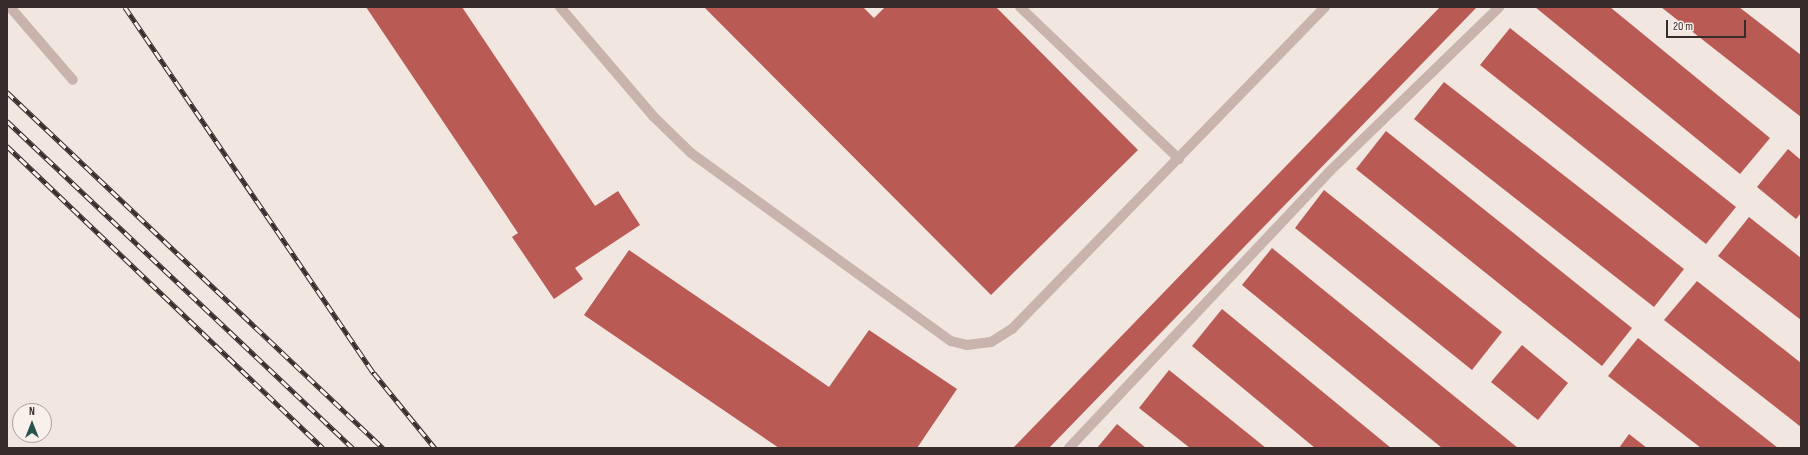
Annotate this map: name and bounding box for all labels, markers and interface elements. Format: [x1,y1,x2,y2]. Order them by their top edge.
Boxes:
scale bar [1668,12,1748,38]
text: 20 m [1673,19,1693,34]
north arrow [12,403,52,443]
text: N [29,405,35,418]

